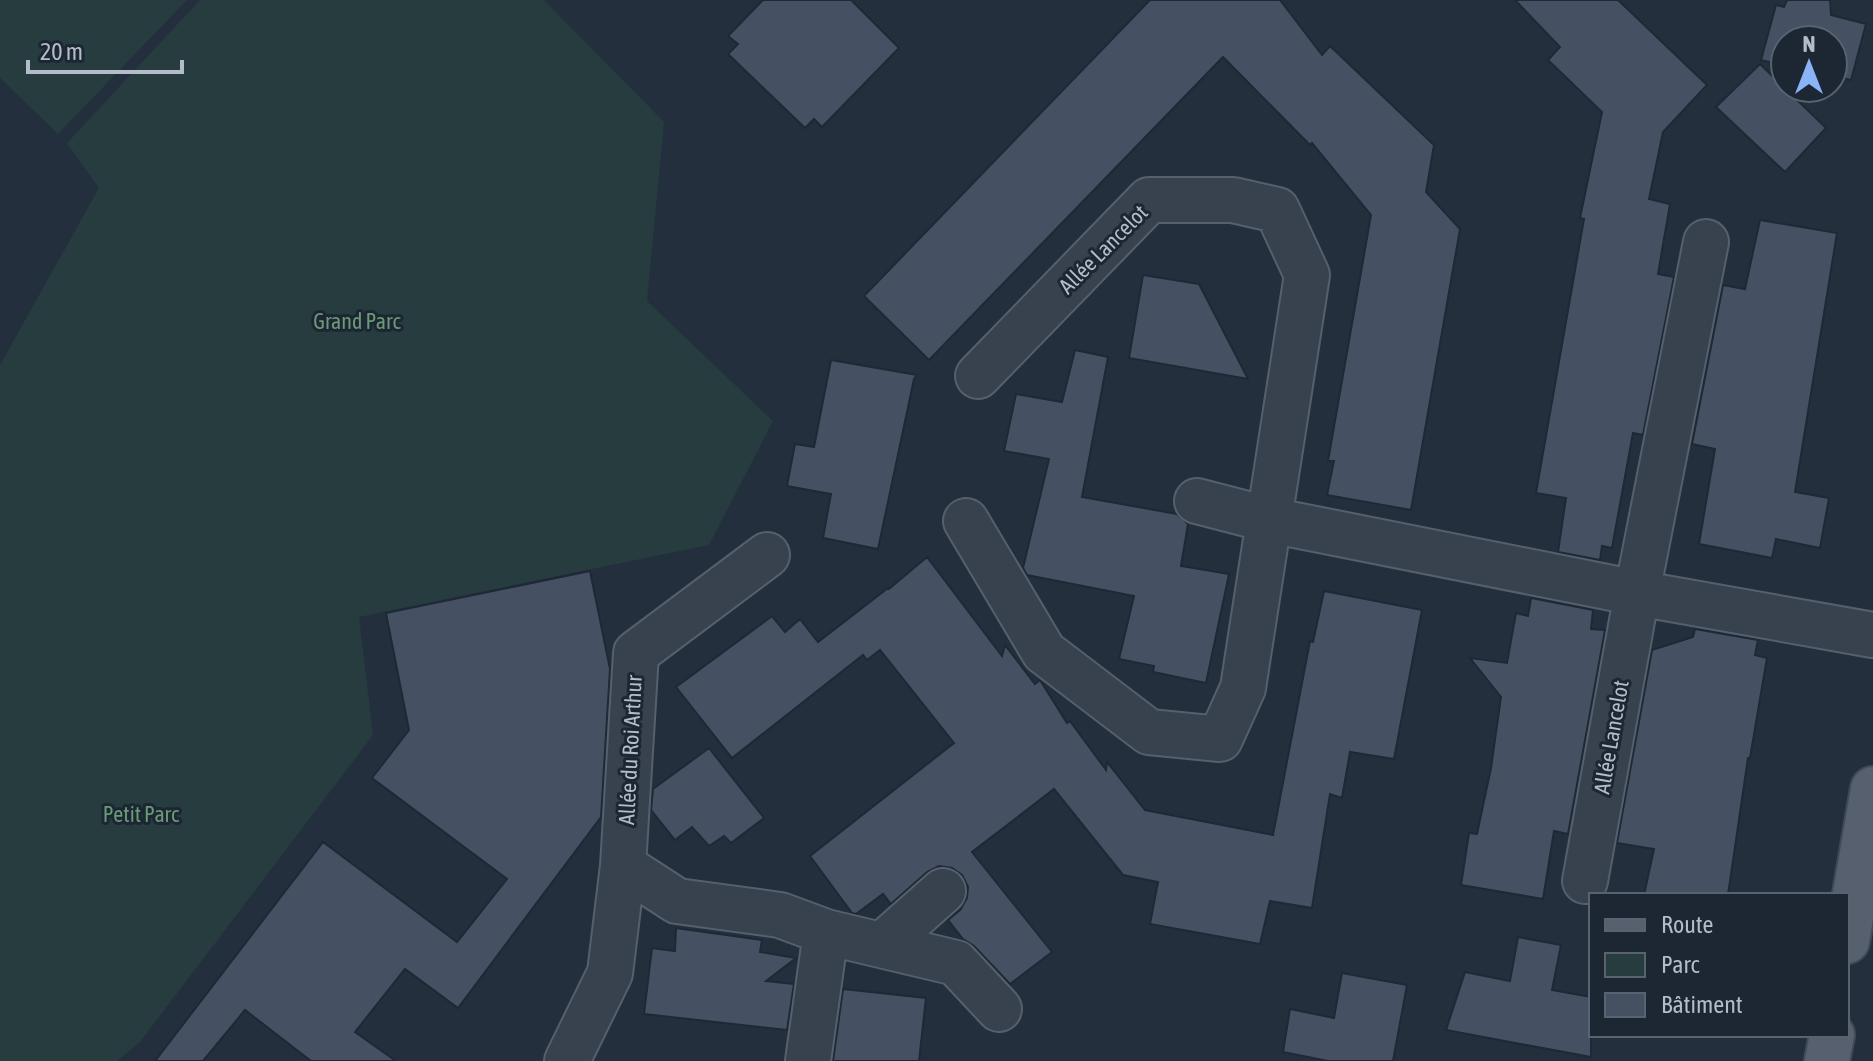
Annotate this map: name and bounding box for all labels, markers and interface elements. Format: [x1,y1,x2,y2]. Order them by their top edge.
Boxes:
scale bar [28,24,182,74]
north arrow [1769,24,1849,104]
text: N [1803,31,1815,57]
text: 20 m [40,38,83,65]
street label: Allée Lancelot [1053,199,1153,299]
park label: Grand Parc [313,308,401,334]
street label: Allée du Roi Arthur [613,674,647,825]
street label: Allée Lancelot [1588,678,1634,796]
park label: Petit Parc [103,801,180,827]
legend [1589,893,1849,1037]
text: Route [1661,911,1713,938]
text: Parc [1661,951,1700,978]
text: Bâtiment [1661,991,1743,1018]

